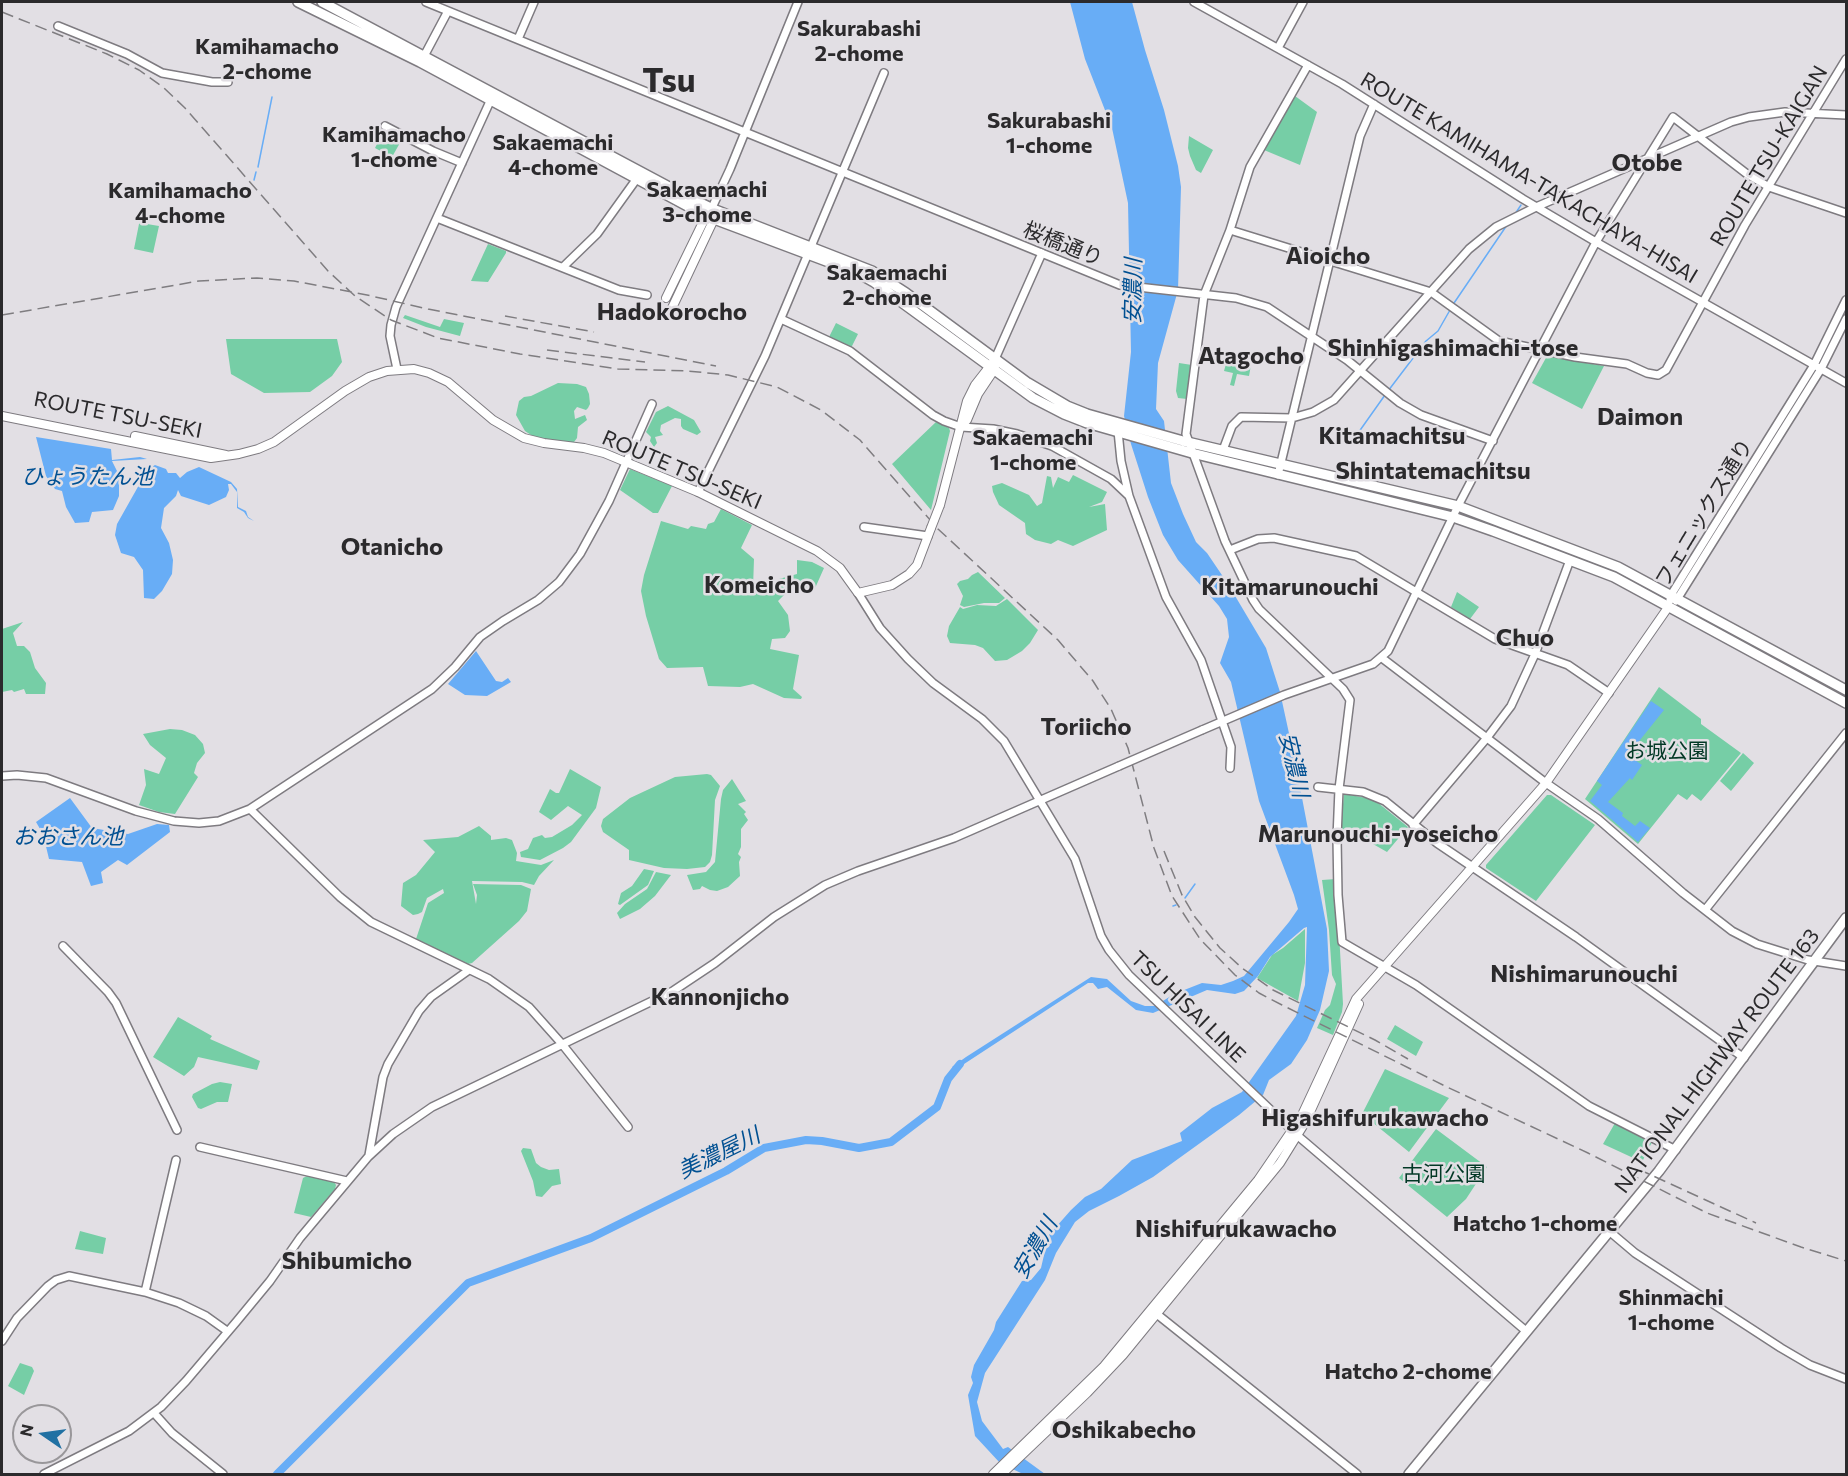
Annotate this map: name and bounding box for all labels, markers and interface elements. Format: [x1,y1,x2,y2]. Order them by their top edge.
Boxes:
district label: Sakurabashi 2-chome [797,16,921,68]
district label: Kamihamacho 2-chome [195,34,339,86]
district label: Tsu [642,61,696,101]
street label: ROUTE TSU-KAIGAN [1705,61,1833,251]
street label: ROUTE KAMIHAMA-TAKACHAYA-HISAI [1356,67,1702,289]
district label: Sakurabashi 1-chome [987,108,1111,160]
district label: Kamihamacho 1-chome [322,122,466,174]
district label: Sakaemachi 4-chome [493,130,613,182]
district label: Otobe [1612,149,1682,177]
district label: Sakaemachi 3-chome [647,177,767,228]
district label: Kamihamacho 4-chome [108,178,252,230]
street label: 桜橋通り [1019,217,1107,271]
district label: Aioicho [1286,242,1370,270]
water label: 安濃川 [1119,258,1147,324]
district label: Sakaemachi 2-chome [827,260,947,312]
district label: Hadokorocho [597,298,747,326]
district label: Shinhigashimachi-tose [1328,334,1578,362]
district label: Atagocho [1198,342,1304,370]
street label: ROUTE TSU-SEKI [32,386,204,444]
district label: Daimon [1597,403,1683,431]
district label: Kitamachitsu [1318,422,1466,450]
street label: ROUTE TSU-SEKI [598,425,766,515]
district label: Sakaemachi 1-chome [973,425,1093,476]
street label: フェニックス通り [1650,435,1758,591]
district label: Shintatemachitsu [1335,457,1531,485]
water label: ひょうたん池 [21,464,153,490]
district label: Otanicho [341,533,443,561]
district label: Komeicho [704,571,814,599]
district label: Kitamarunouchi [1201,573,1379,601]
district label: Chuo [1496,624,1554,652]
district label: Toriicho [1040,713,1132,741]
water label: 安濃川 [1274,730,1314,800]
park label: お城公園 [1625,738,1709,764]
district label: Marunouchi-yoseicho [1258,820,1498,848]
water label: おおさん池 [13,824,123,850]
street label: NATIONAL HIGHWAY ROUTE 163 [1609,924,1825,1198]
street label: TSU HISAI LINE [1125,946,1251,1068]
district label: Nishimarunouchi [1490,960,1678,988]
district label: Kannonjicho [651,983,789,1011]
district label: Higashifurukawacho [1261,1104,1489,1132]
water label: 美濃屋川 [674,1122,764,1184]
park label: 古河公園 [1402,1161,1486,1187]
district label: Hatcho 1-chome [1453,1211,1617,1237]
water label: 安濃川 [1007,1213,1063,1283]
district label: Nishifurukawacho [1135,1215,1337,1243]
district label: Shibumicho [282,1247,412,1275]
district label: Shinmachi 1-chome [1618,1285,1724,1336]
district label: Hatcho 2-chome [1324,1359,1492,1385]
north arrow [12,1404,72,1464]
district label: Oshikabecho [1052,1416,1196,1444]
text: N [15,1422,37,1438]

